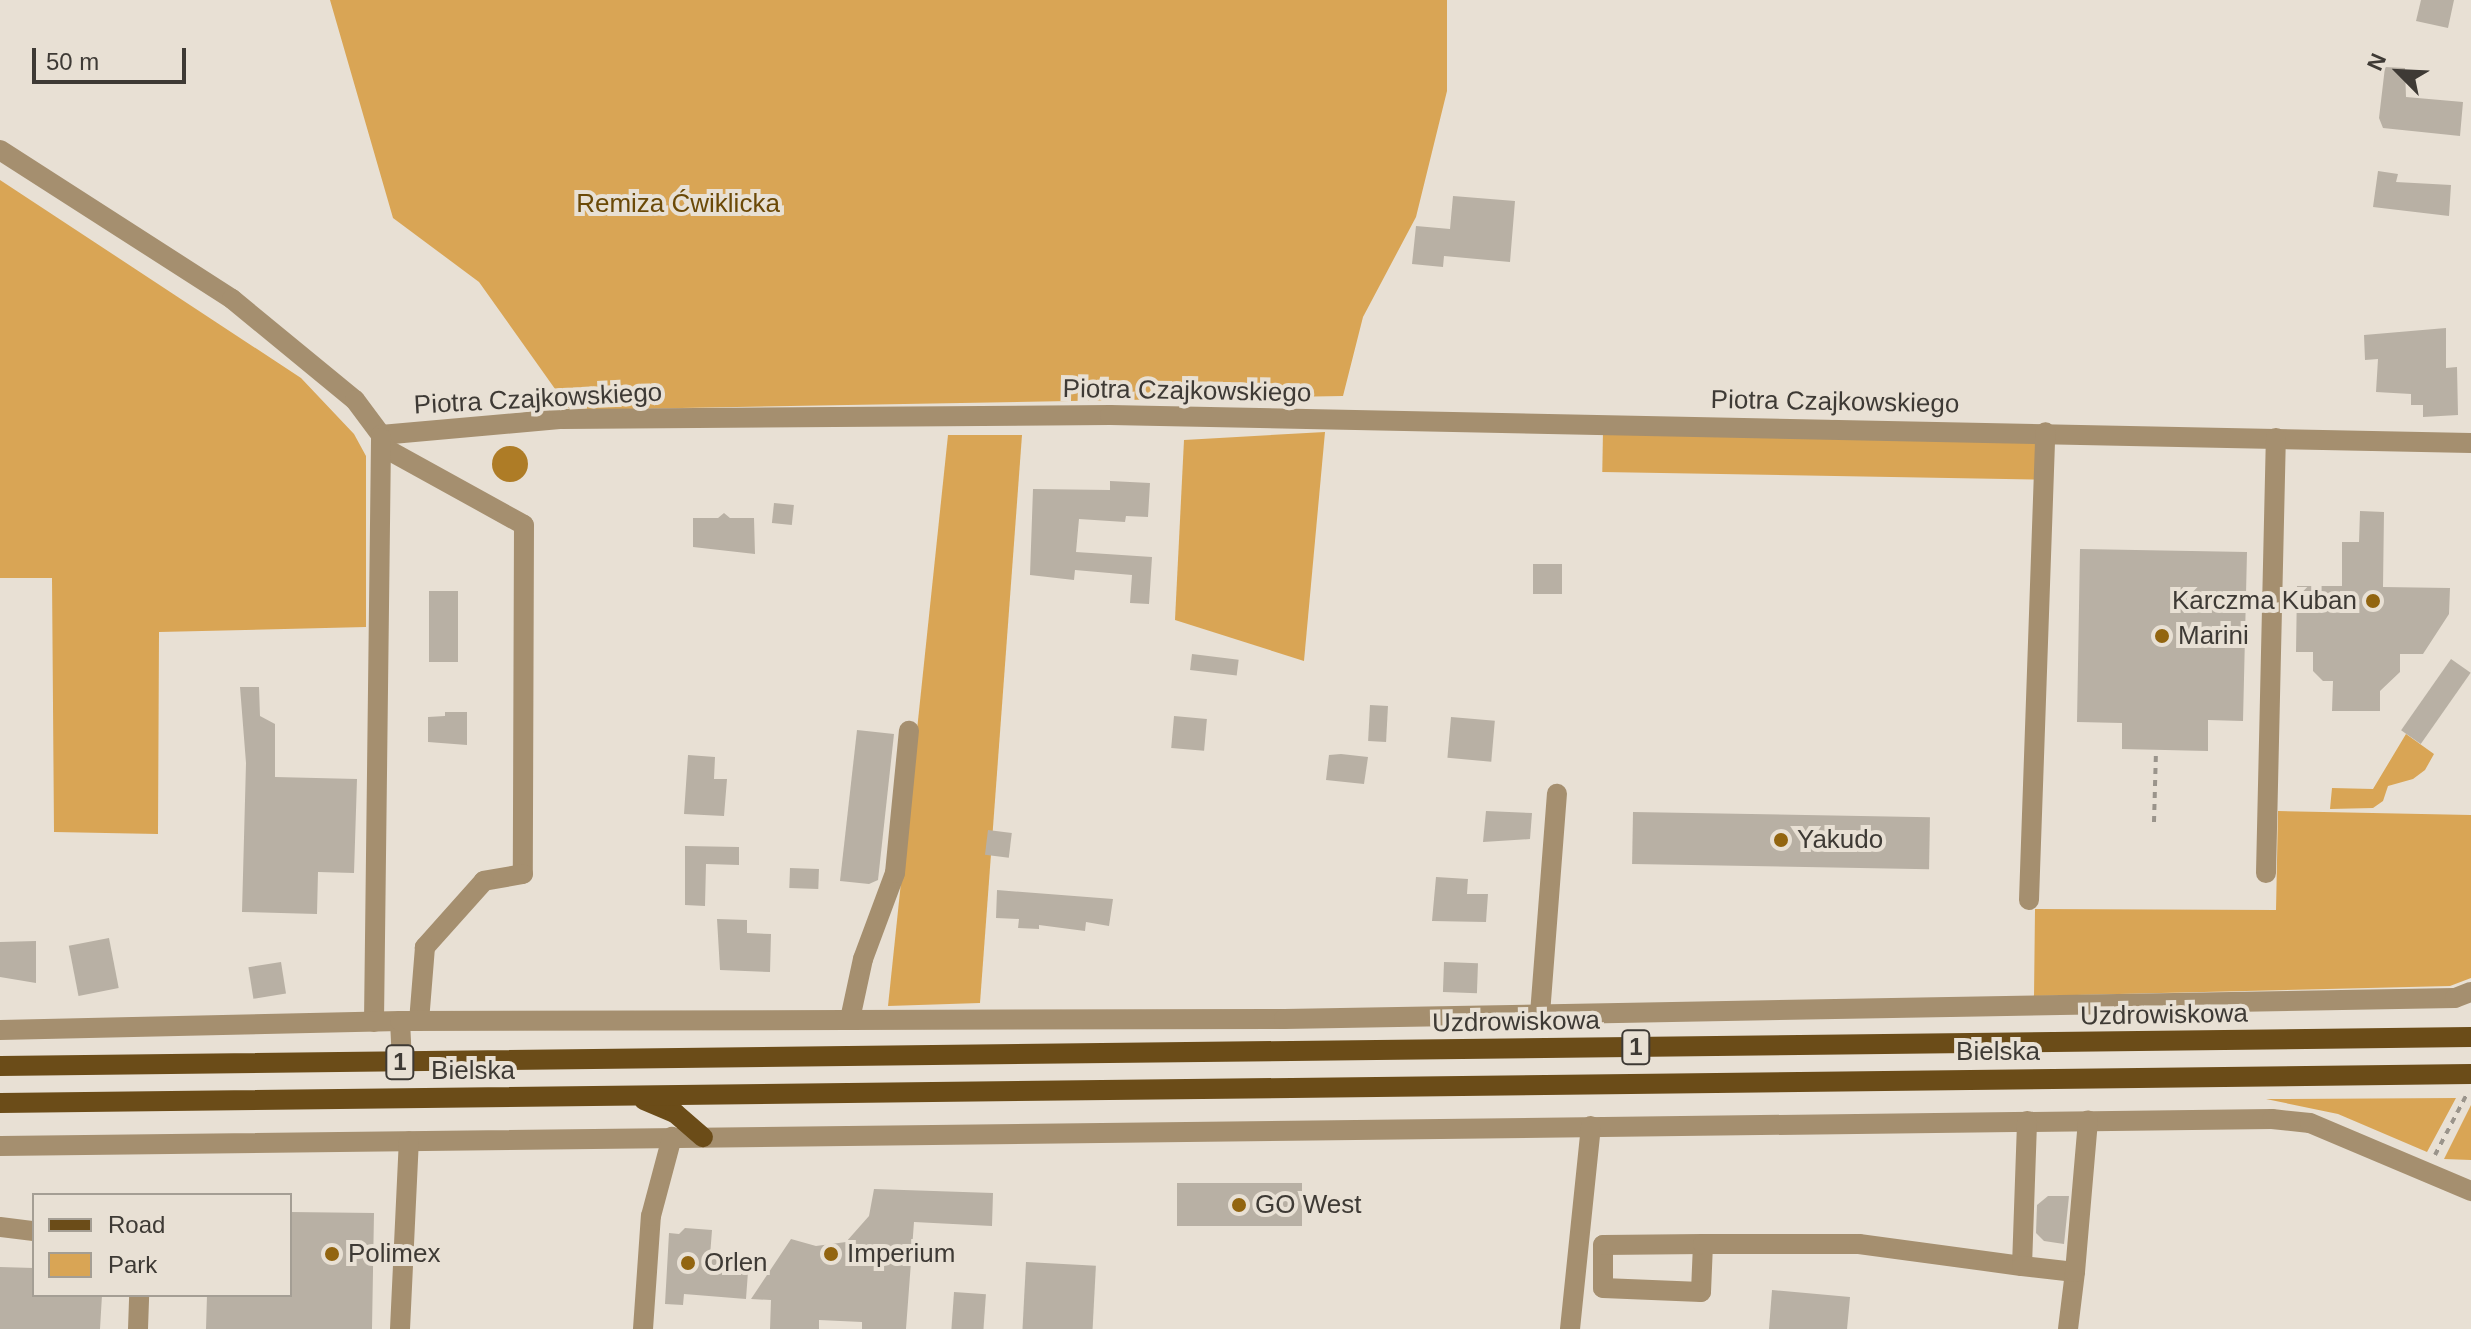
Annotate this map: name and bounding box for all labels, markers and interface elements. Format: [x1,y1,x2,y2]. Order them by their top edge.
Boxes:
scale bar [36,32,190,82]
north arrow [2359,32,2439,112]
text: 50 m [46,48,99,75]
text: N [2362,50,2391,74]
park label: Remiza Ćwiklicka [576,188,780,220]
street label: Piotra Czajkowskiego [1062,373,1312,409]
street label: Piotra Czajkowskiego [413,377,663,421]
street label: Piotra Czajkowskiego [1710,384,1960,420]
place label: Karczma Kuban [2172,585,2357,617]
marker: Karczma Kuban [2364,592,2382,610]
place label: Marini [2178,620,2249,652]
marker: Marini [2153,627,2171,645]
place label: Yakudo [1797,824,1883,856]
marker: Yakudo [1772,831,1790,849]
street label: Uzdrowiskowa [2080,998,2248,1032]
street label: Uzdrowiskowa [1432,1005,1600,1039]
road number: 1 [1620,1027,1652,1067]
street label: Bielska [1956,1036,2040,1068]
road number: 1 [384,1042,416,1082]
street label: Bielska [431,1055,515,1087]
place label: GO West [1255,1189,1361,1221]
legend [32,1193,292,1297]
marker: GO West [1230,1196,1248,1214]
text: Road [108,1211,165,1238]
place label: Polimex [348,1238,440,1270]
place label: Imperium [847,1238,955,1270]
marker: Polimex [323,1245,341,1263]
marker: Imperium [822,1245,840,1263]
place label: Orlen [704,1247,768,1279]
text: Park [108,1251,157,1278]
marker: Orlen [679,1254,697,1272]

